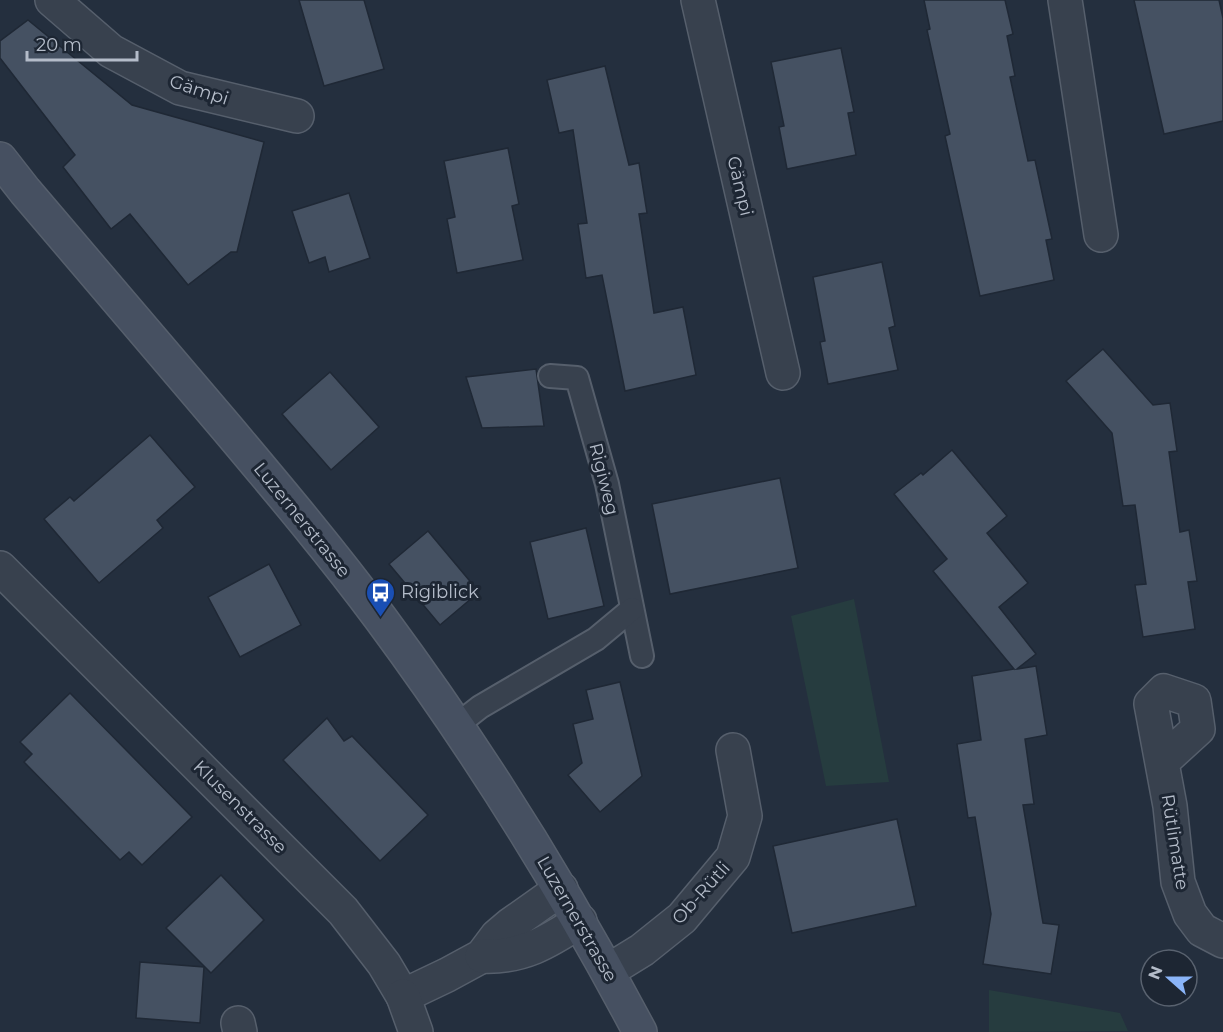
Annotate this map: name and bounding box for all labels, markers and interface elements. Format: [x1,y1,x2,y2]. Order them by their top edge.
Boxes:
scale bar [27,24,136,62]
text: 20 m [36,34,82,56]
street label: Gämpi [167,70,231,110]
street label: Gämpi [722,154,758,218]
street label: Rigiweg [584,441,624,517]
street label: Luzernerstrasse [249,458,355,582]
bus stop icon: Rigiblick [364,576,396,618]
place label: Rigiblick [401,581,479,603]
street label: Klusenstrasse [189,756,291,858]
street label: Rütlimatte [1157,793,1193,892]
street label: Luzernerstrasse [532,852,622,986]
street label: Ob-Rütli [667,857,735,929]
north arrow [1139,948,1199,1008]
text: N [1144,963,1167,982]

